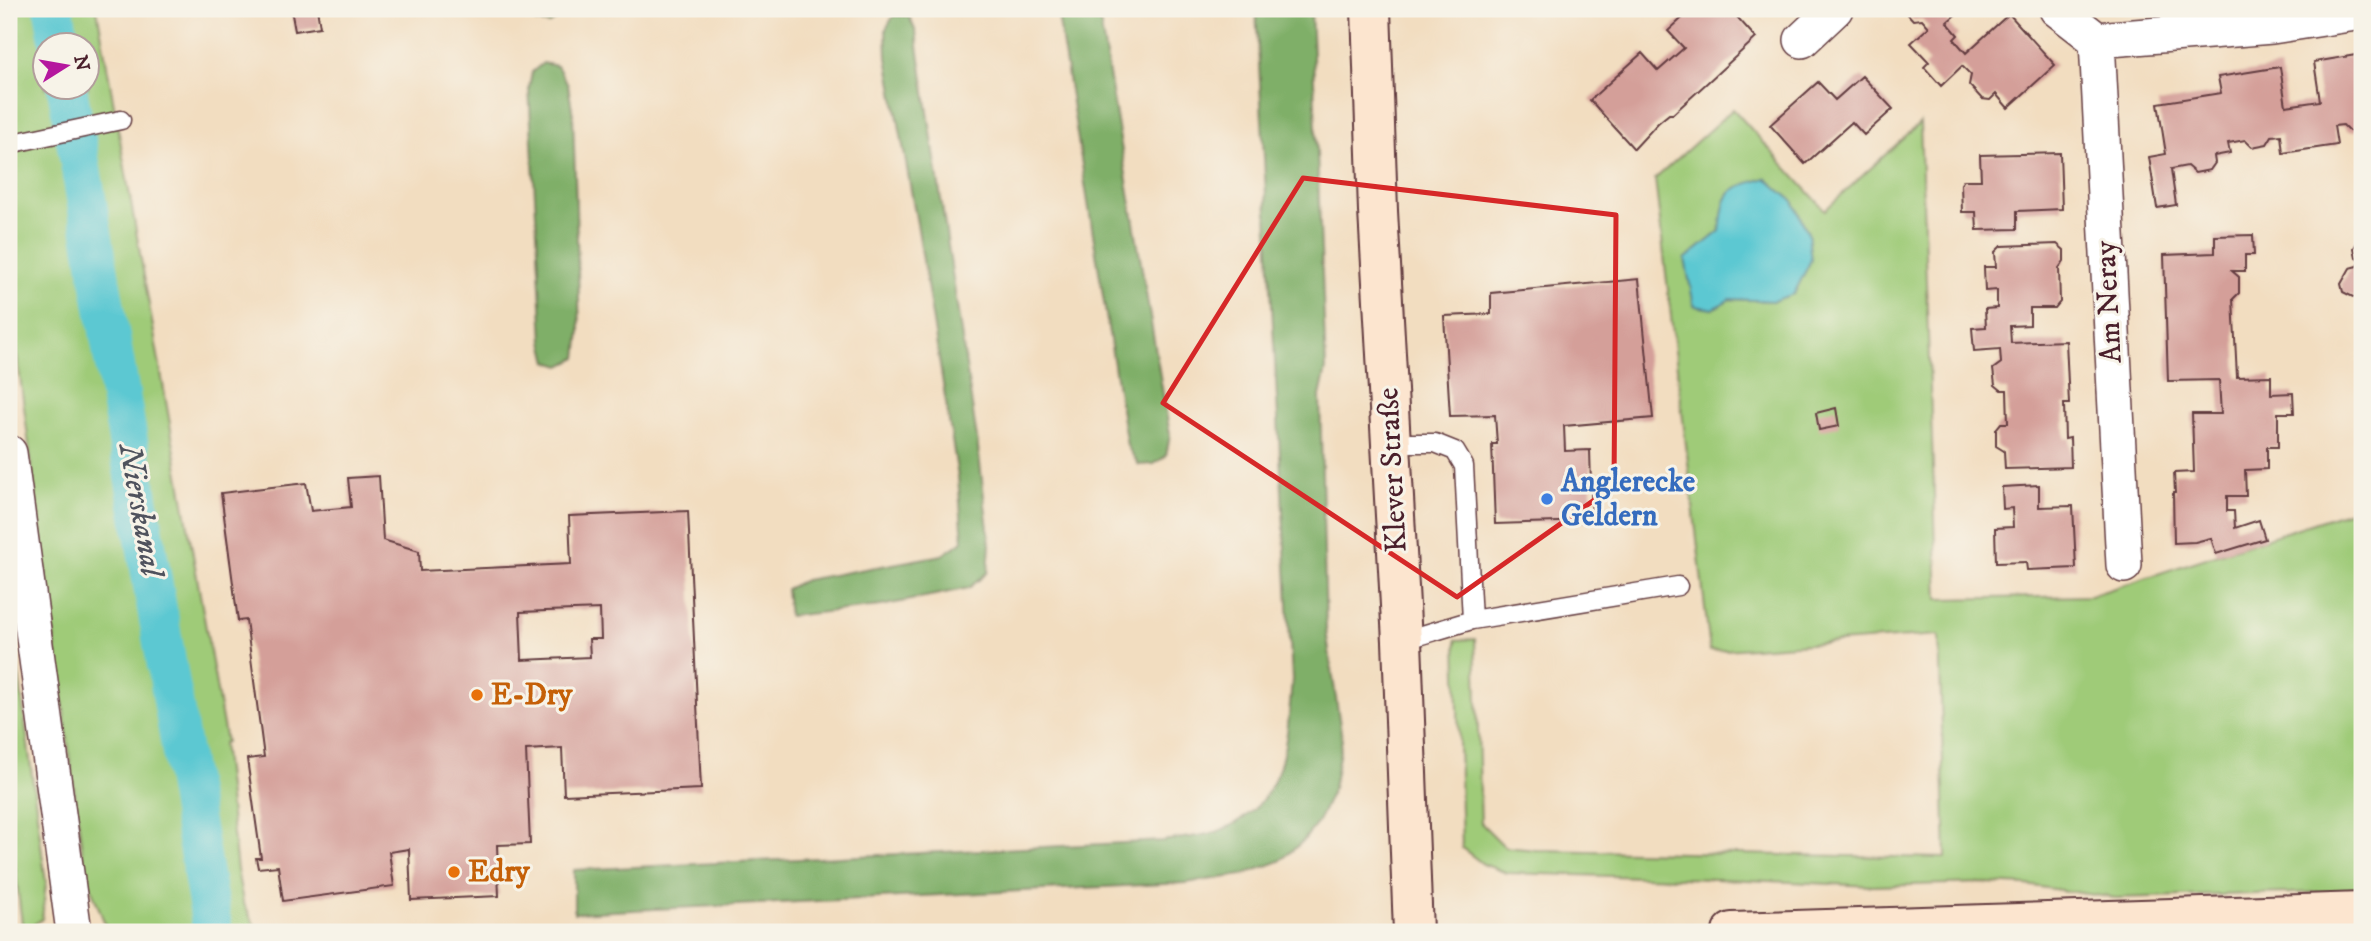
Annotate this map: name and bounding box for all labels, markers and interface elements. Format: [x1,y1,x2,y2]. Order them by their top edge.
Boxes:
north arrow [32,32,102,102]
text: N [68,53,94,73]
street label: Am Neray [2087,239,2131,364]
street label: Klever Straße [1370,386,1416,554]
water label: Nierskanal [108,439,172,583]
place label: Anglerecke Geldern [1560,464,1696,535]
marker: Anglerecke Geldern [1539,491,1555,507]
place label: E-Dry [491,677,573,714]
marker: E-Dry [469,687,485,703]
place label: Edry [468,854,530,891]
marker: Edry [446,864,462,880]

